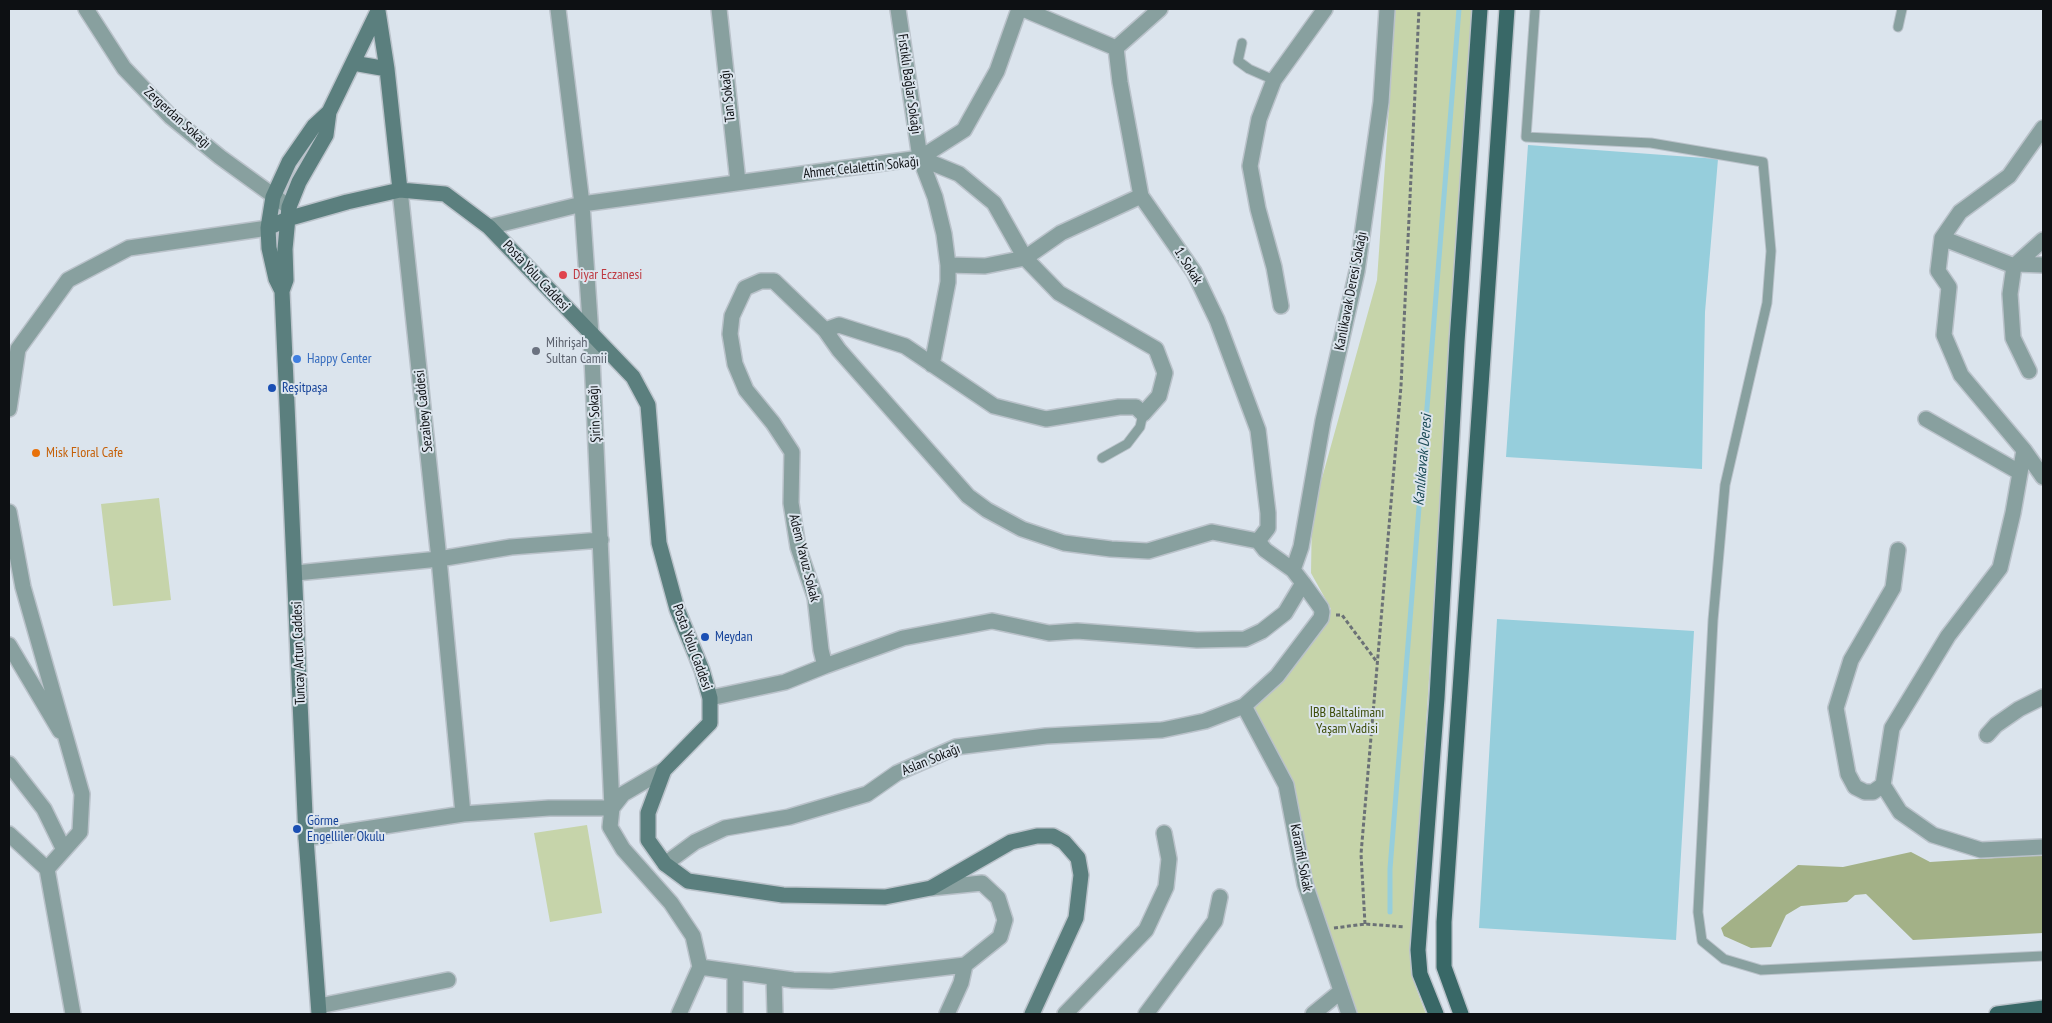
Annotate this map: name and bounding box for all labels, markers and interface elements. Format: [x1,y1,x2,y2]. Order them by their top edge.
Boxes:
street label: Fıstıklı Bağlar Sokağı [894,33,924,135]
street label: Tan Sokağı [717,69,739,123]
street label: Zergerdan Sokağı [140,84,214,152]
street label: Ahmet Celalettin Sokağı [802,154,920,182]
street label: Kanlikavak Deresi Sokağı [1331,230,1371,352]
street label: Posta Yolu Caddesi [499,237,573,315]
street label: 1. Sokak [1170,244,1206,288]
place label: Diyar Eczanesi [573,267,642,283]
marker: Diyar Eczanesi [557,269,569,281]
place label: Mihrişah Sultan Camii [546,335,607,368]
marker: Mihrişah Sultan Camii [530,345,542,357]
place label: Happy Center [307,351,372,367]
marker: Happy Center [291,353,303,365]
street label: Sezaibey Caddesi [411,369,437,453]
place label: Reşitpaşa [282,380,328,396]
marker: Reşitpaşa [266,382,278,394]
street label: Şirin Sokağı [585,385,605,443]
water label: Kanlıkavak Deresi [1410,414,1436,506]
place label: Misk Floral Cafe [46,445,123,461]
marker: Misk Floral Cafe [30,447,42,459]
street label: Adem Yavuz Sokak [785,512,823,604]
street label: Tuncay Artun Caddesi [289,601,309,705]
street label: Posta Yolu Caddesi [669,602,715,692]
place label: Meydan [715,629,753,645]
marker: Meydan [699,631,711,643]
park label: İBB Baltalimanı Yaşam Vadisi [1310,705,1384,738]
street label: Aslan Sokağı [899,741,963,779]
place label: Görme Engelliler Okulu [307,813,385,846]
marker: Görme Engelliler Okulu [291,823,303,835]
street label: Karanfil Sokak [1286,823,1316,893]

